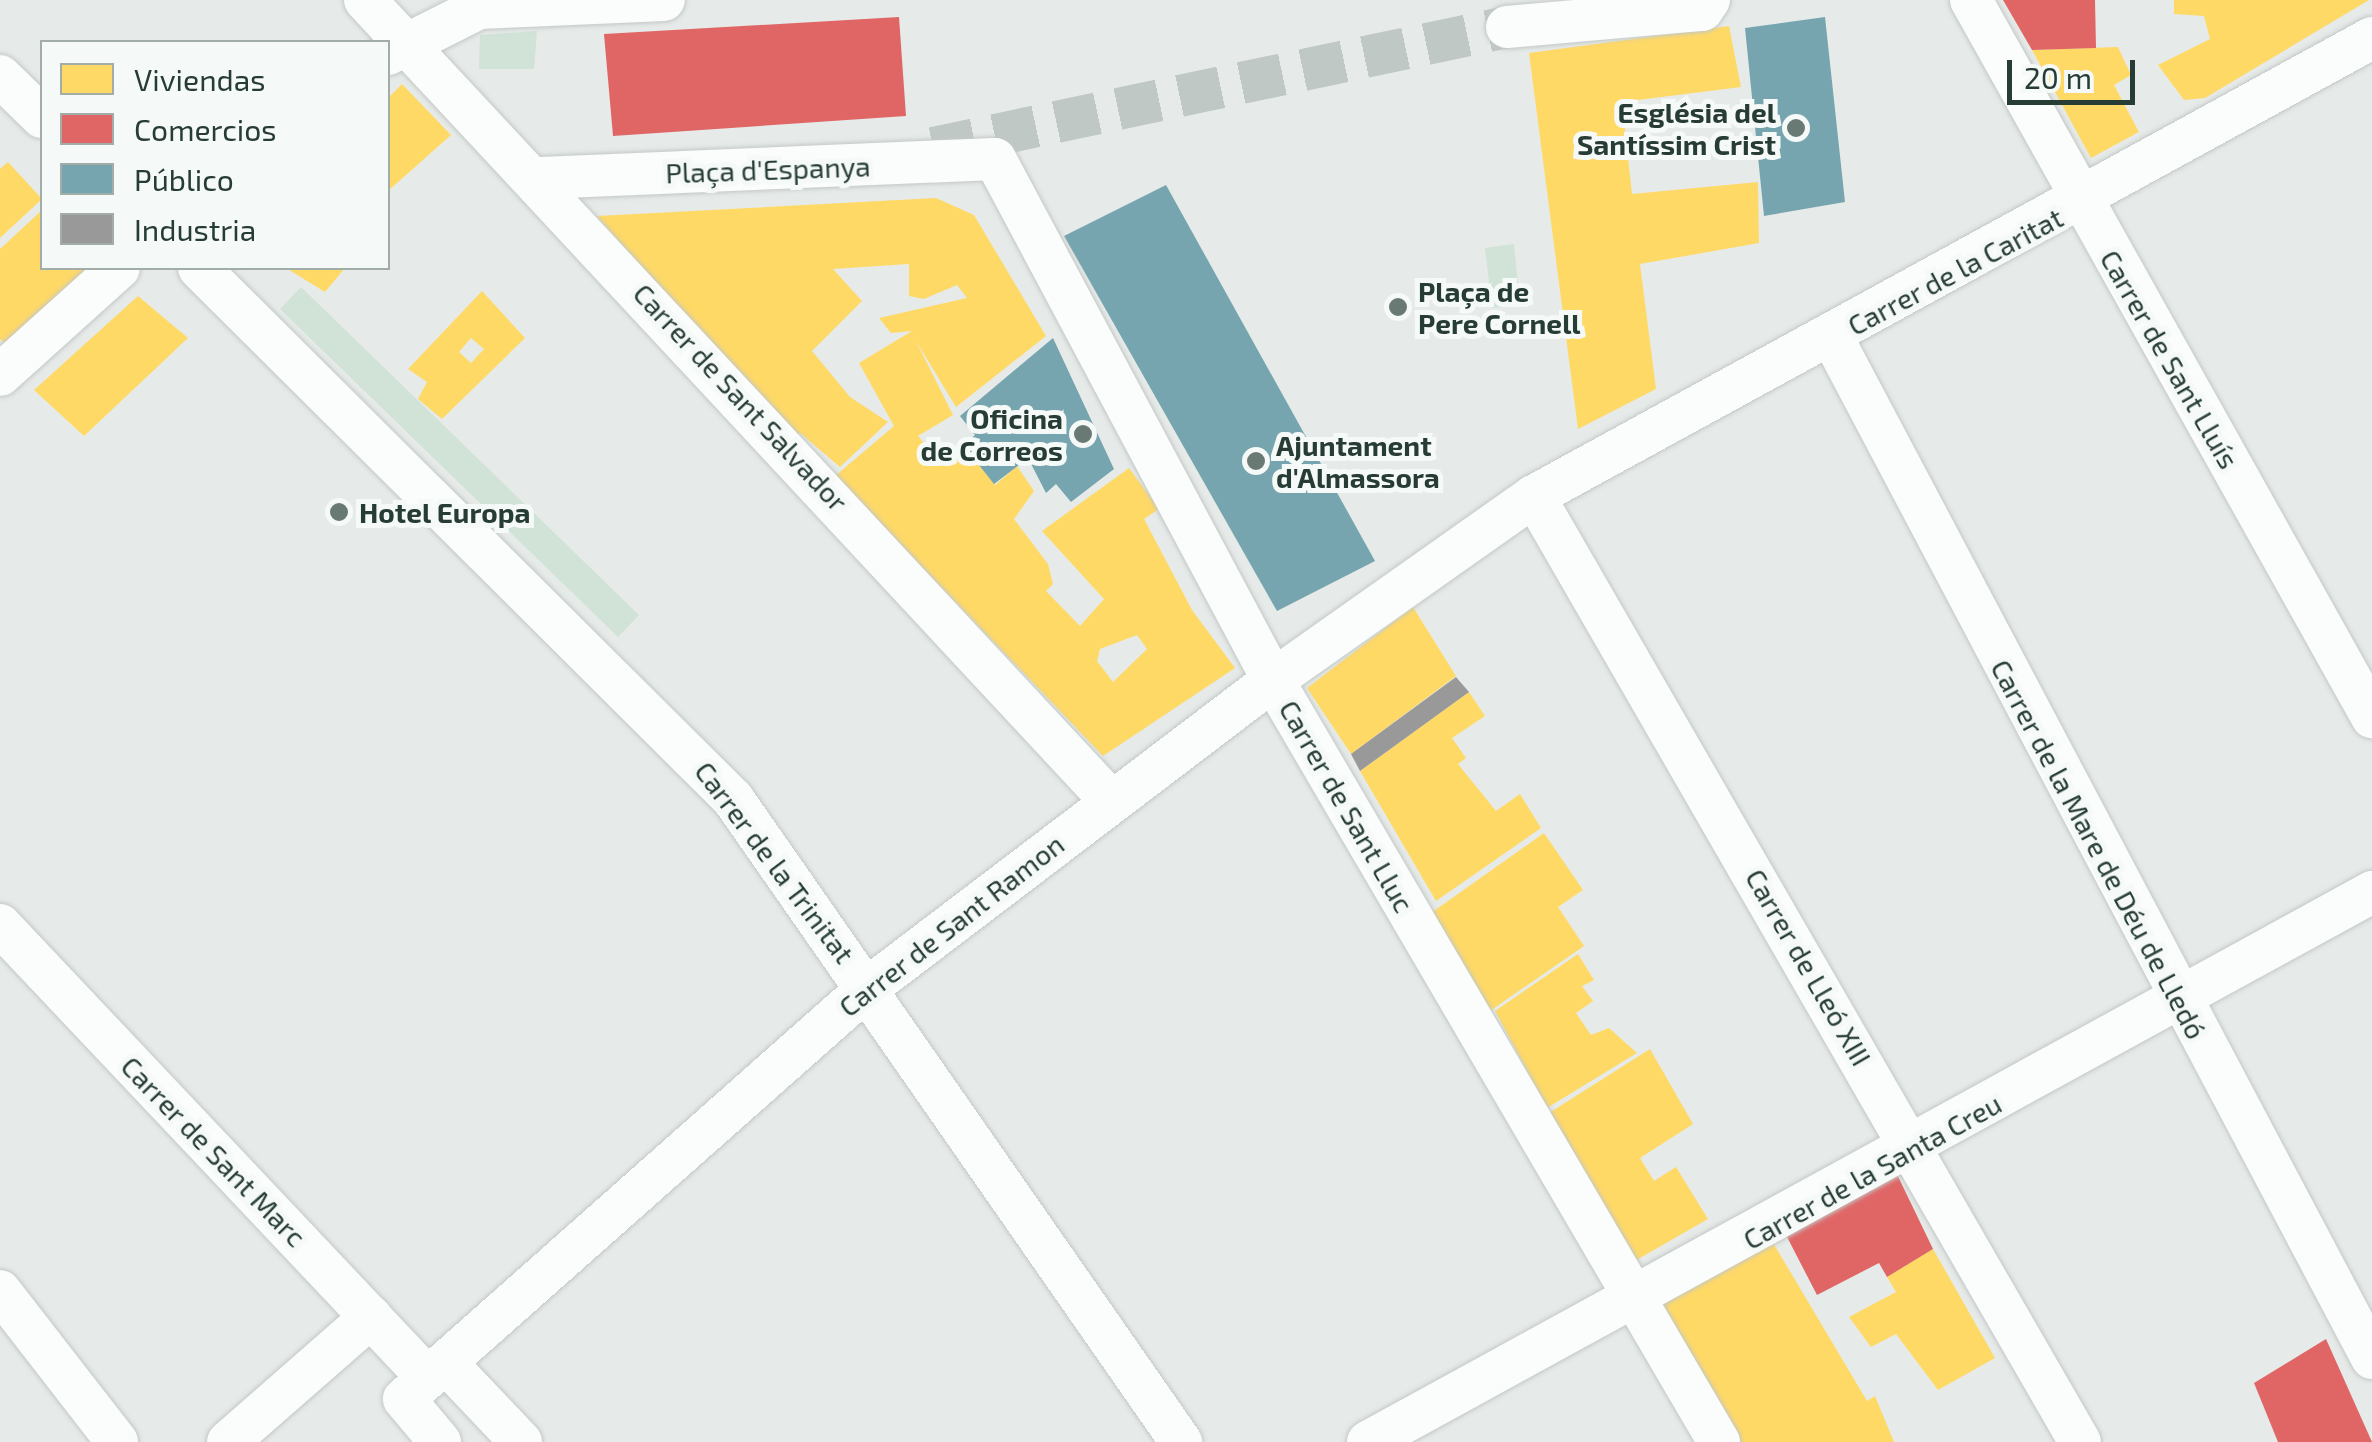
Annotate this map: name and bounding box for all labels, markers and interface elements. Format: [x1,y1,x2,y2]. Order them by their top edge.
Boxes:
legend [40,40,390,270]
scale bar [2012,40,2140,102]
text: 20 m [2024,59,2092,95]
text: Viviendas [134,61,266,97]
place label: Església del Santíssim Crist [1577,95,1776,161]
text: Comercios [134,111,277,147]
marker: Església del Santíssim Crist [1785,117,1807,139]
street label: Plaça d'Espanya [665,149,871,189]
text: Público [134,161,234,197]
street label: Carrer de la Caritat [1841,200,2069,342]
text: Industria [134,211,256,247]
street label: Carrer de Sant Lluís [2094,243,2246,475]
place label: Plaça de Pere Cornell [1418,274,1580,340]
street label: Carrer de Sant Salvador [627,276,855,518]
marker: Plaça de Pere Cornell [1387,296,1409,318]
place label: Oficina de Correos [921,401,1063,467]
marker: Oficina de Correos [1072,423,1094,445]
place label: Ajuntament d'Almassora [1276,428,1440,494]
marker: Ajuntament d'Almassora [1245,450,1267,472]
place label: Hotel Europa [359,495,531,529]
marker: Hotel Europa [328,501,350,523]
street label: Carrer de la Mare de Déu de Lledó [1984,653,2214,1045]
street label: Carrer de Sant Lluc [1272,694,1422,918]
street label: Carrer de la Trinitat [688,754,862,970]
street label: Carrer de Sant Ramon [832,827,1070,1023]
street label: Carrer de Lleó XIII [1739,862,1879,1072]
street label: Carrer de Sant Marc [114,1049,314,1253]
street label: Carrer de la Santa Creu [1737,1086,2007,1256]

